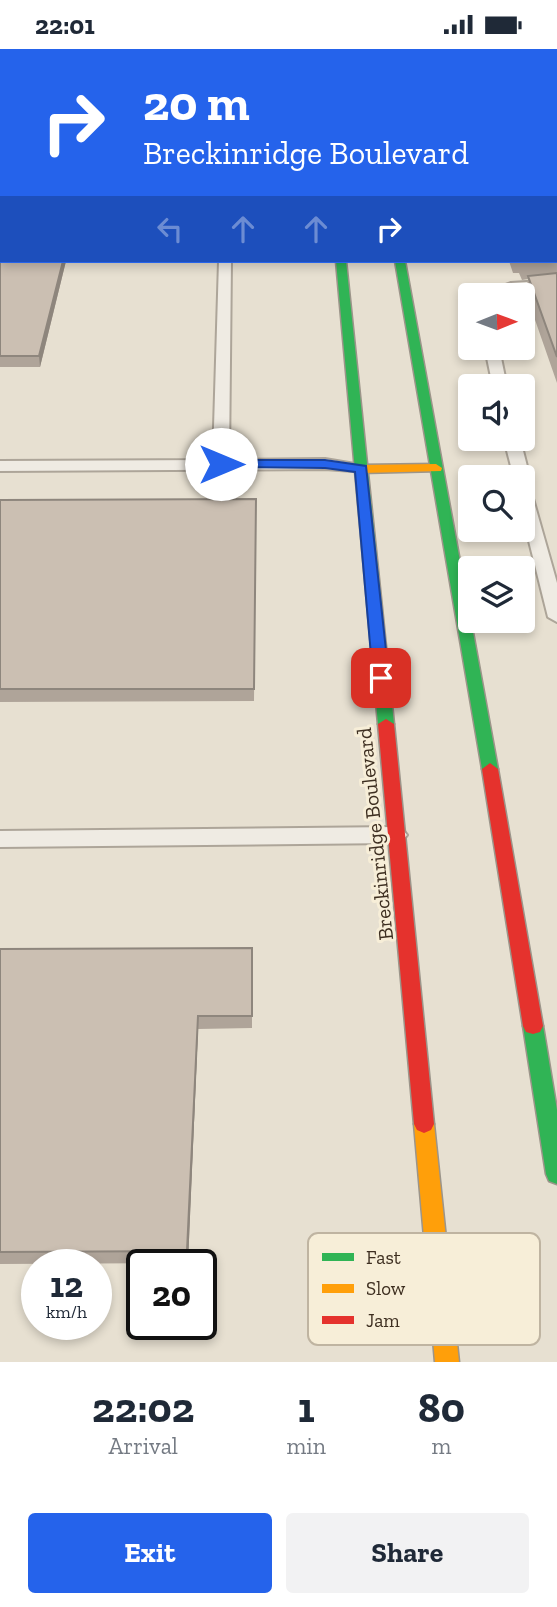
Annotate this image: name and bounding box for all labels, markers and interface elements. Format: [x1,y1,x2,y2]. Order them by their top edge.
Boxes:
text: 22:01 [35,9,95,41]
text: 20 m [143,74,250,133]
icon: right [28,77,119,168]
text: Breckinridge Boulevard [143,134,469,172]
icon: left [151,210,189,248]
icon: ahead [224,210,262,248]
icon: ahead [297,210,335,248]
icon: right [370,210,408,248]
north arrow [458,283,536,361]
map controls [458,283,535,633]
button: sound [458,374,535,451]
position arrow [184,427,258,501]
button: search [458,465,535,542]
button: layers [458,556,535,633]
pin [351,648,411,708]
icon: arrive [362,659,400,697]
street label: Breckinridge Boulevard [351,726,398,942]
legend [308,1233,540,1345]
text: Fast [366,1246,401,1269]
speed limit sign: 20 [126,1249,217,1340]
text: 12 [50,1264,83,1306]
text: Slow [366,1277,406,1300]
text: km/h [46,1301,87,1323]
text: Jam [366,1309,400,1332]
text: 22:02 [92,1382,194,1433]
text: 1 [298,1382,315,1433]
text: 80 [418,1382,465,1433]
text: Arrival [109,1432,178,1460]
text: min [286,1432,326,1460]
text: m [432,1432,451,1460]
button: Exit [28,1513,272,1593]
button: Share [286,1513,529,1593]

